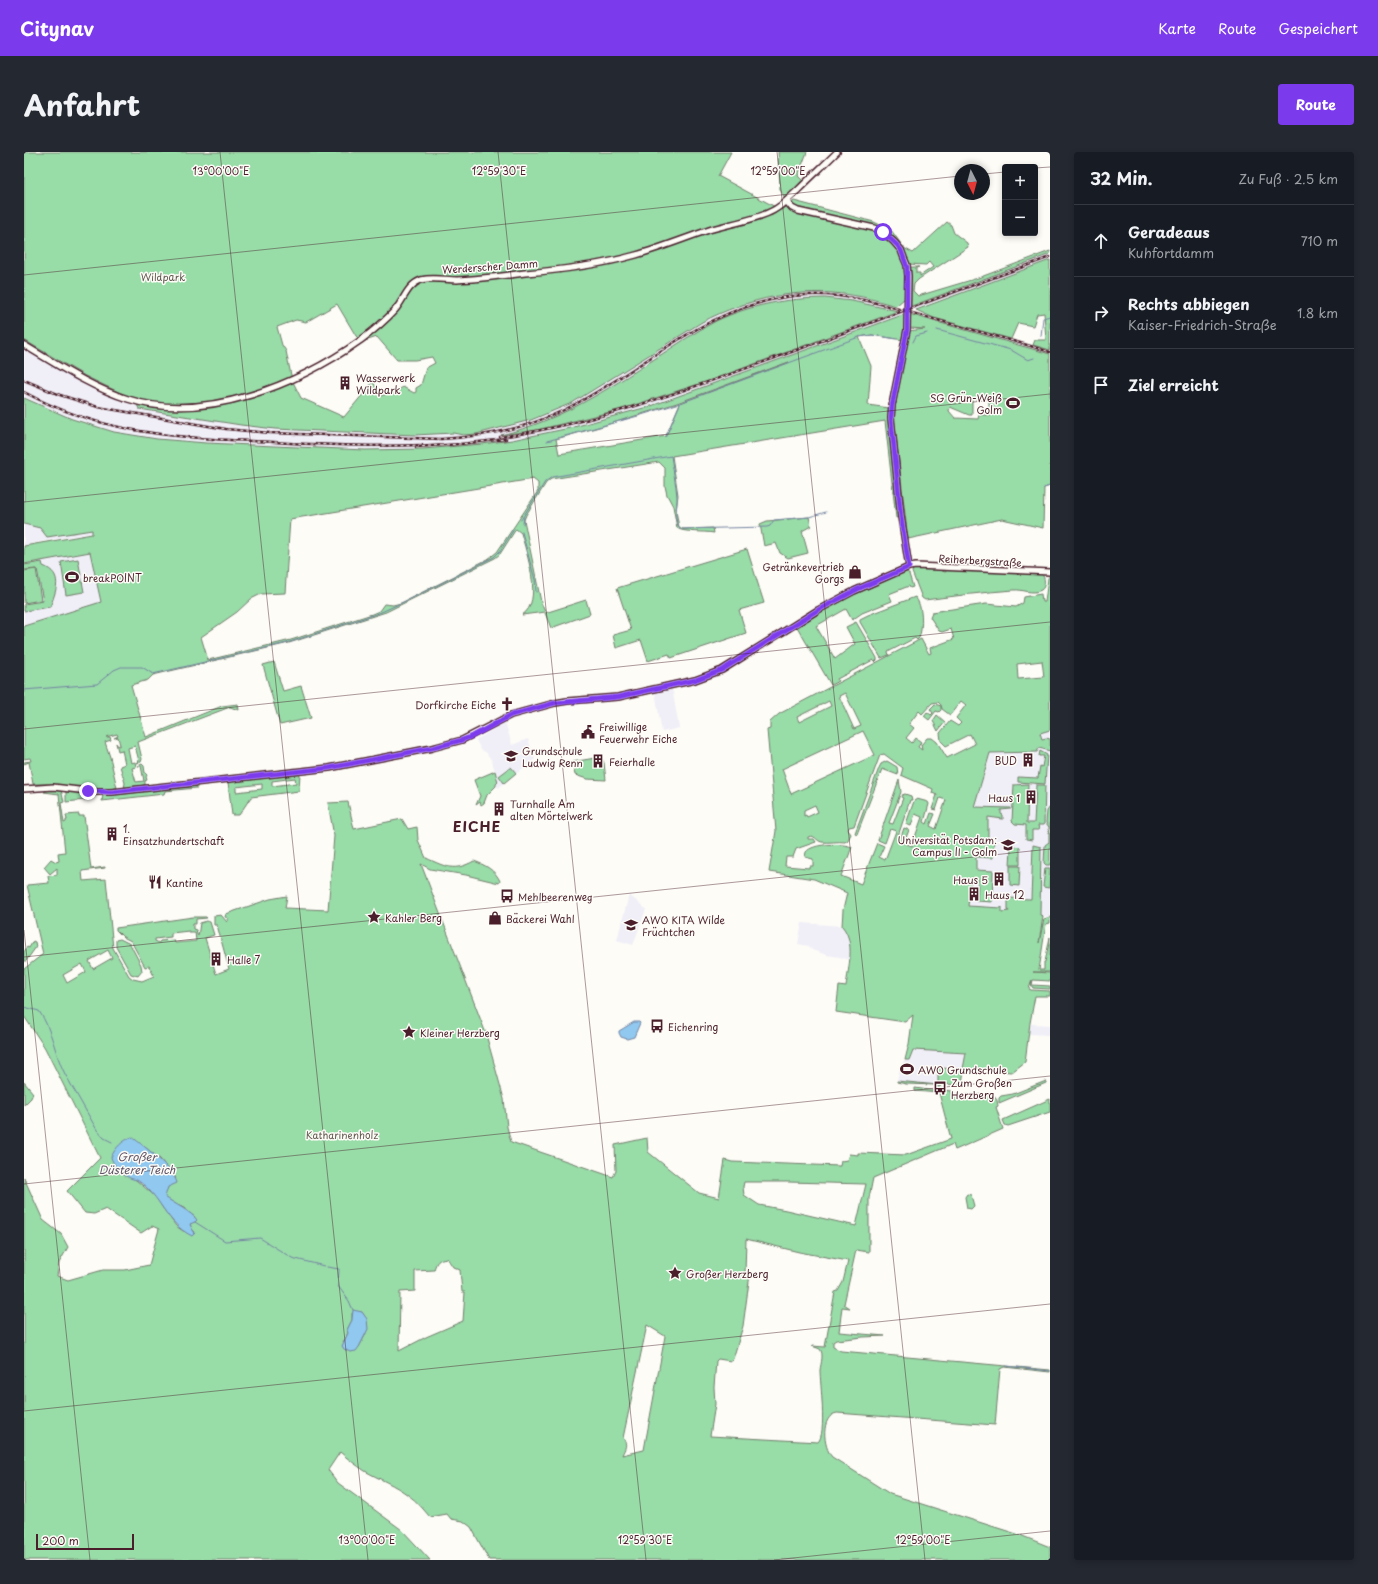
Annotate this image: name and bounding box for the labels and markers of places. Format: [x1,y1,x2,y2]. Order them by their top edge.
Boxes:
place label: Wasserwerk Wildpark [356,370,415,397]
building icon: Wasserwerk Wildpark [337,375,353,391]
place label: SG Grün-Weiß Golm [930,390,1002,417]
sports icon: SG Grün-Weiß Golm [1005,395,1021,411]
place label: Getränkevertrieb Gorgs [763,559,844,586]
shop icon: Getränkevertrieb Gorgs [847,564,863,580]
sports icon: breakPOINT [64,569,80,585]
place label: breakPOINT [83,570,142,585]
church icon: Dorfkirche Eiche [499,696,515,712]
place label: Dorfkirche Eiche [415,697,496,712]
place label: Freiwillige Feuerwehr Eiche [599,719,677,746]
public building icon: Freiwillige Feuerwehr Eiche [580,724,596,740]
place label: Grundschule Ludwig Renn [522,743,583,770]
school or university icon: Grundschule Ludwig Renn [503,748,519,764]
building icon: BUD [1020,752,1036,768]
building icon: Feierhalle [590,753,606,769]
place label: BUD [995,753,1017,768]
place label: Feierhalle [609,754,656,769]
building icon: Haus 1 [1023,789,1039,805]
place label: Haus 1 [988,790,1020,805]
place label: Turnhalle Am alten Mörtelwerk [510,796,593,823]
building icon: Turnhalle Am alten Mörtelwerk [491,801,507,817]
place label: 1. Einsatzhundertschaft [123,821,224,848]
building icon: 1. Einsatzhundertschaft [104,826,120,842]
place label: Universität Potsdam: Campus II - Golm [897,832,997,859]
school or university icon: Universität Potsdam: Campus II - Golm [1000,837,1016,853]
building icon: Haus 5 [991,871,1007,887]
place label: Haus 5 [953,872,988,887]
restaurant icon: Kantine [147,874,163,890]
place label: Kantine [166,875,204,890]
building icon: Haus 12 [966,886,982,902]
place label: Haus 12 [985,887,1024,902]
bus stop icon: Mehlbeerenweg [499,888,515,904]
place label: Mehlbeerenweg [518,889,593,904]
place icon: Kahler Berg [366,909,382,925]
place label: Kahler Berg [385,910,442,925]
shop icon: Bäckerei Wahl [487,910,503,926]
place label: Bäckerei Wahl [506,911,575,926]
place label: AWO KITA Wilde Früchtchen [642,912,726,939]
school or university icon: AWO KITA Wilde Früchtchen [623,917,639,933]
building icon: Halle 7 [208,951,224,967]
place label: Halle 7 [227,952,261,967]
bus stop icon: Eichenring [649,1018,665,1034]
place label: Eichenring [668,1019,718,1034]
place icon: Kleiner Herzberg [401,1024,417,1040]
place label: Kleiner Herzberg [420,1025,500,1040]
sports icon: AWO Grundschule [899,1061,915,1077]
place label: AWO Grundschule [918,1062,1007,1077]
place label: Zum Großen Herzberg [951,1075,1012,1102]
bus stop icon: Zum Großen Herzberg [932,1080,948,1096]
place icon: Großer Herzberg [667,1265,683,1281]
place label: Großer Herzberg [686,1266,769,1281]

